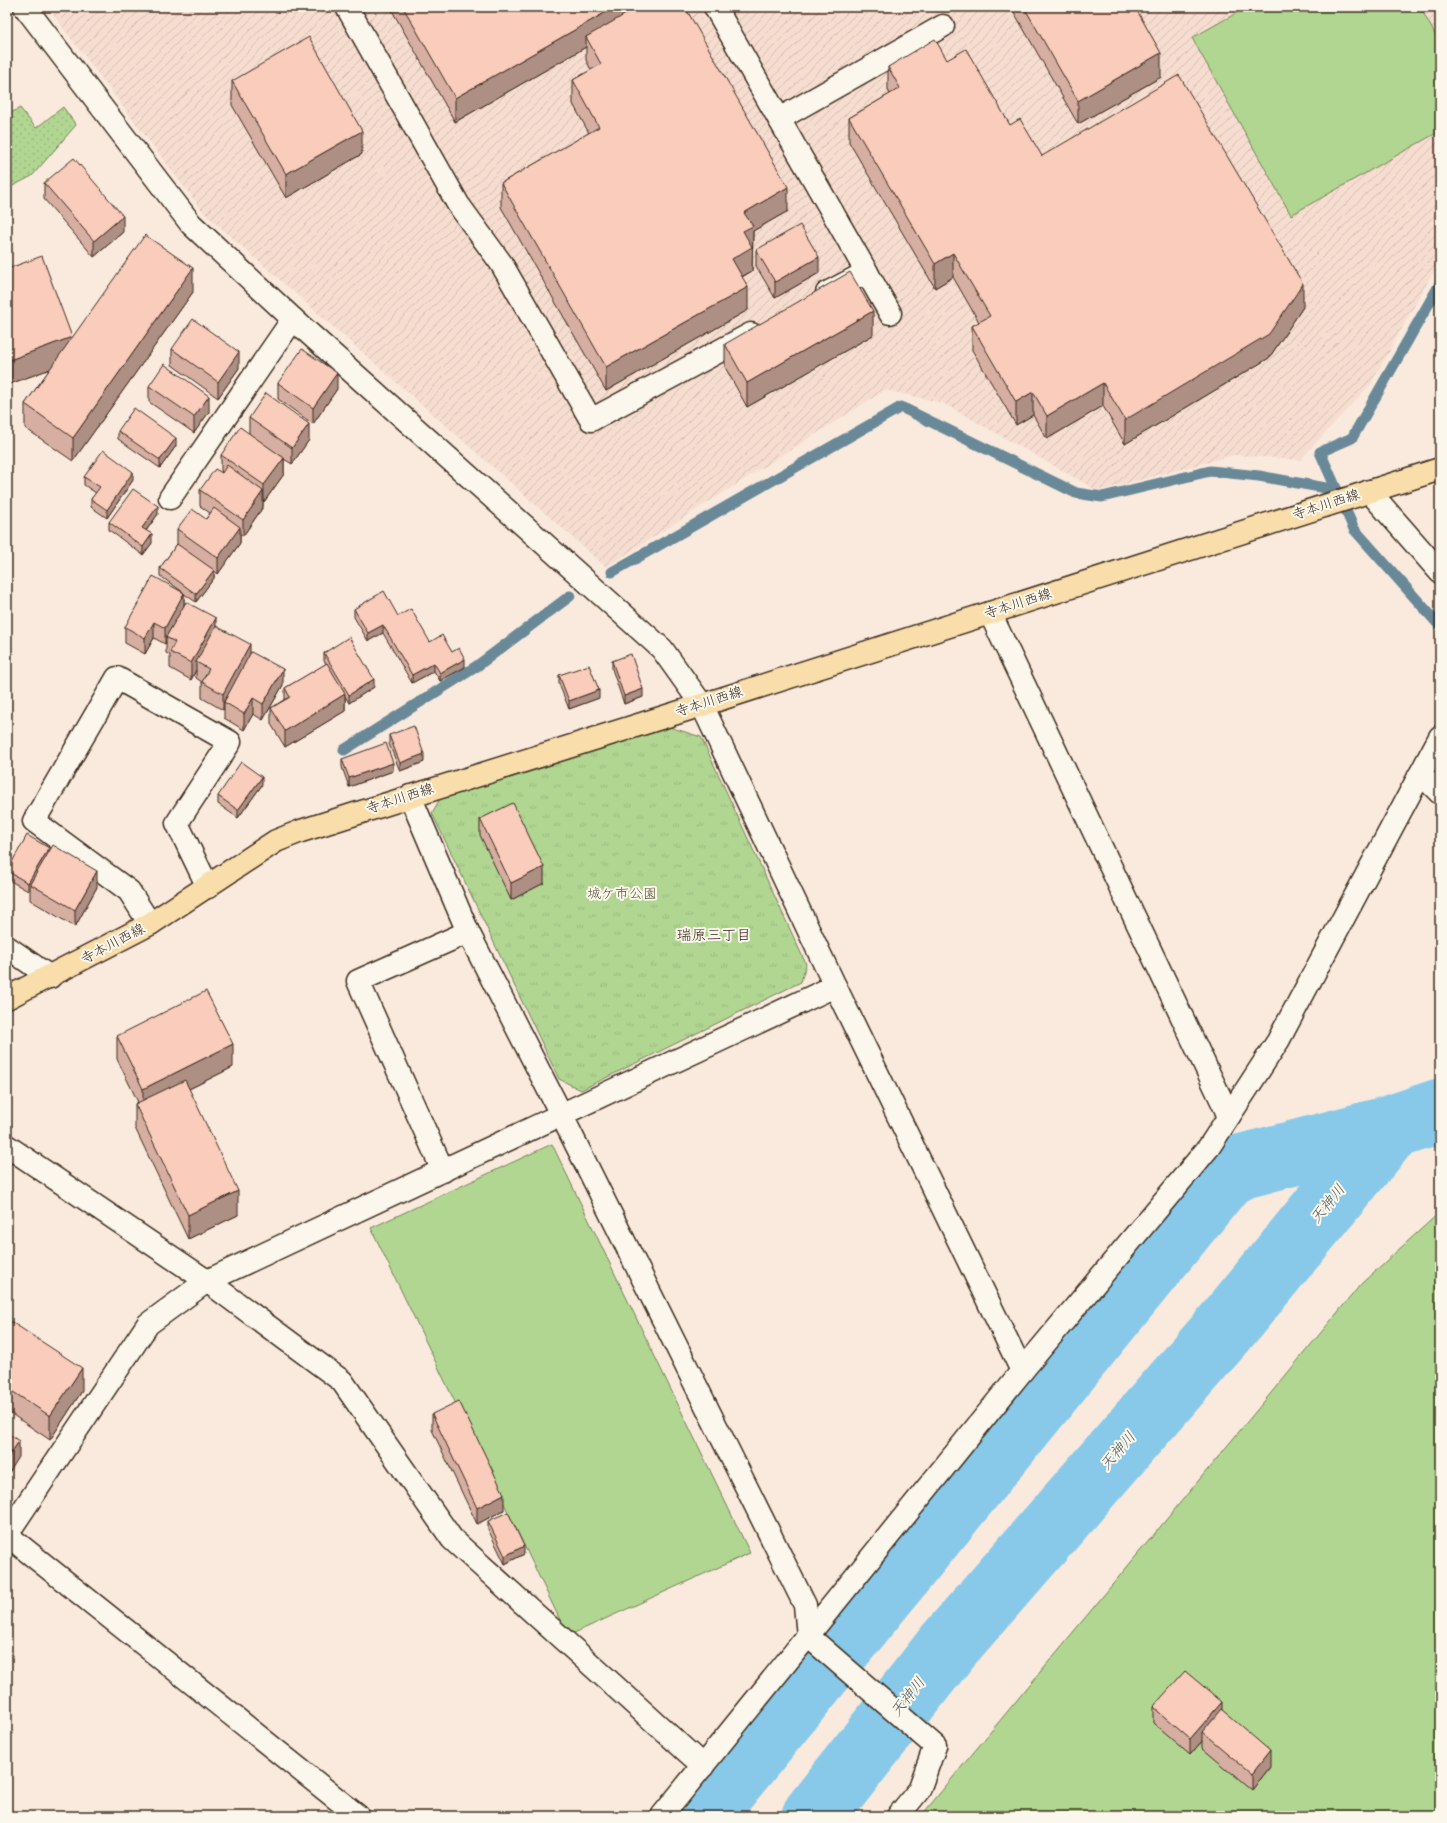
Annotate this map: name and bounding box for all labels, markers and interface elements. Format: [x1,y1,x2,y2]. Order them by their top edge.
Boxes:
street label: 寺本川西線 [1290,485,1362,525]
street label: 寺本川西線 [982,584,1054,624]
street label: 寺本川西線 [673,682,745,722]
street label: 寺本川西線 [364,779,436,819]
park label: 城ケ市公園 [587,884,657,904]
street label: 寺本川西線 [77,919,149,969]
district label: 瑞原三丁目 [676,925,752,946]
water label: 天神川 [1306,1180,1350,1228]
water label: 天神川 [1095,1427,1141,1475]
water label: 天神川 [886,1673,930,1721]

